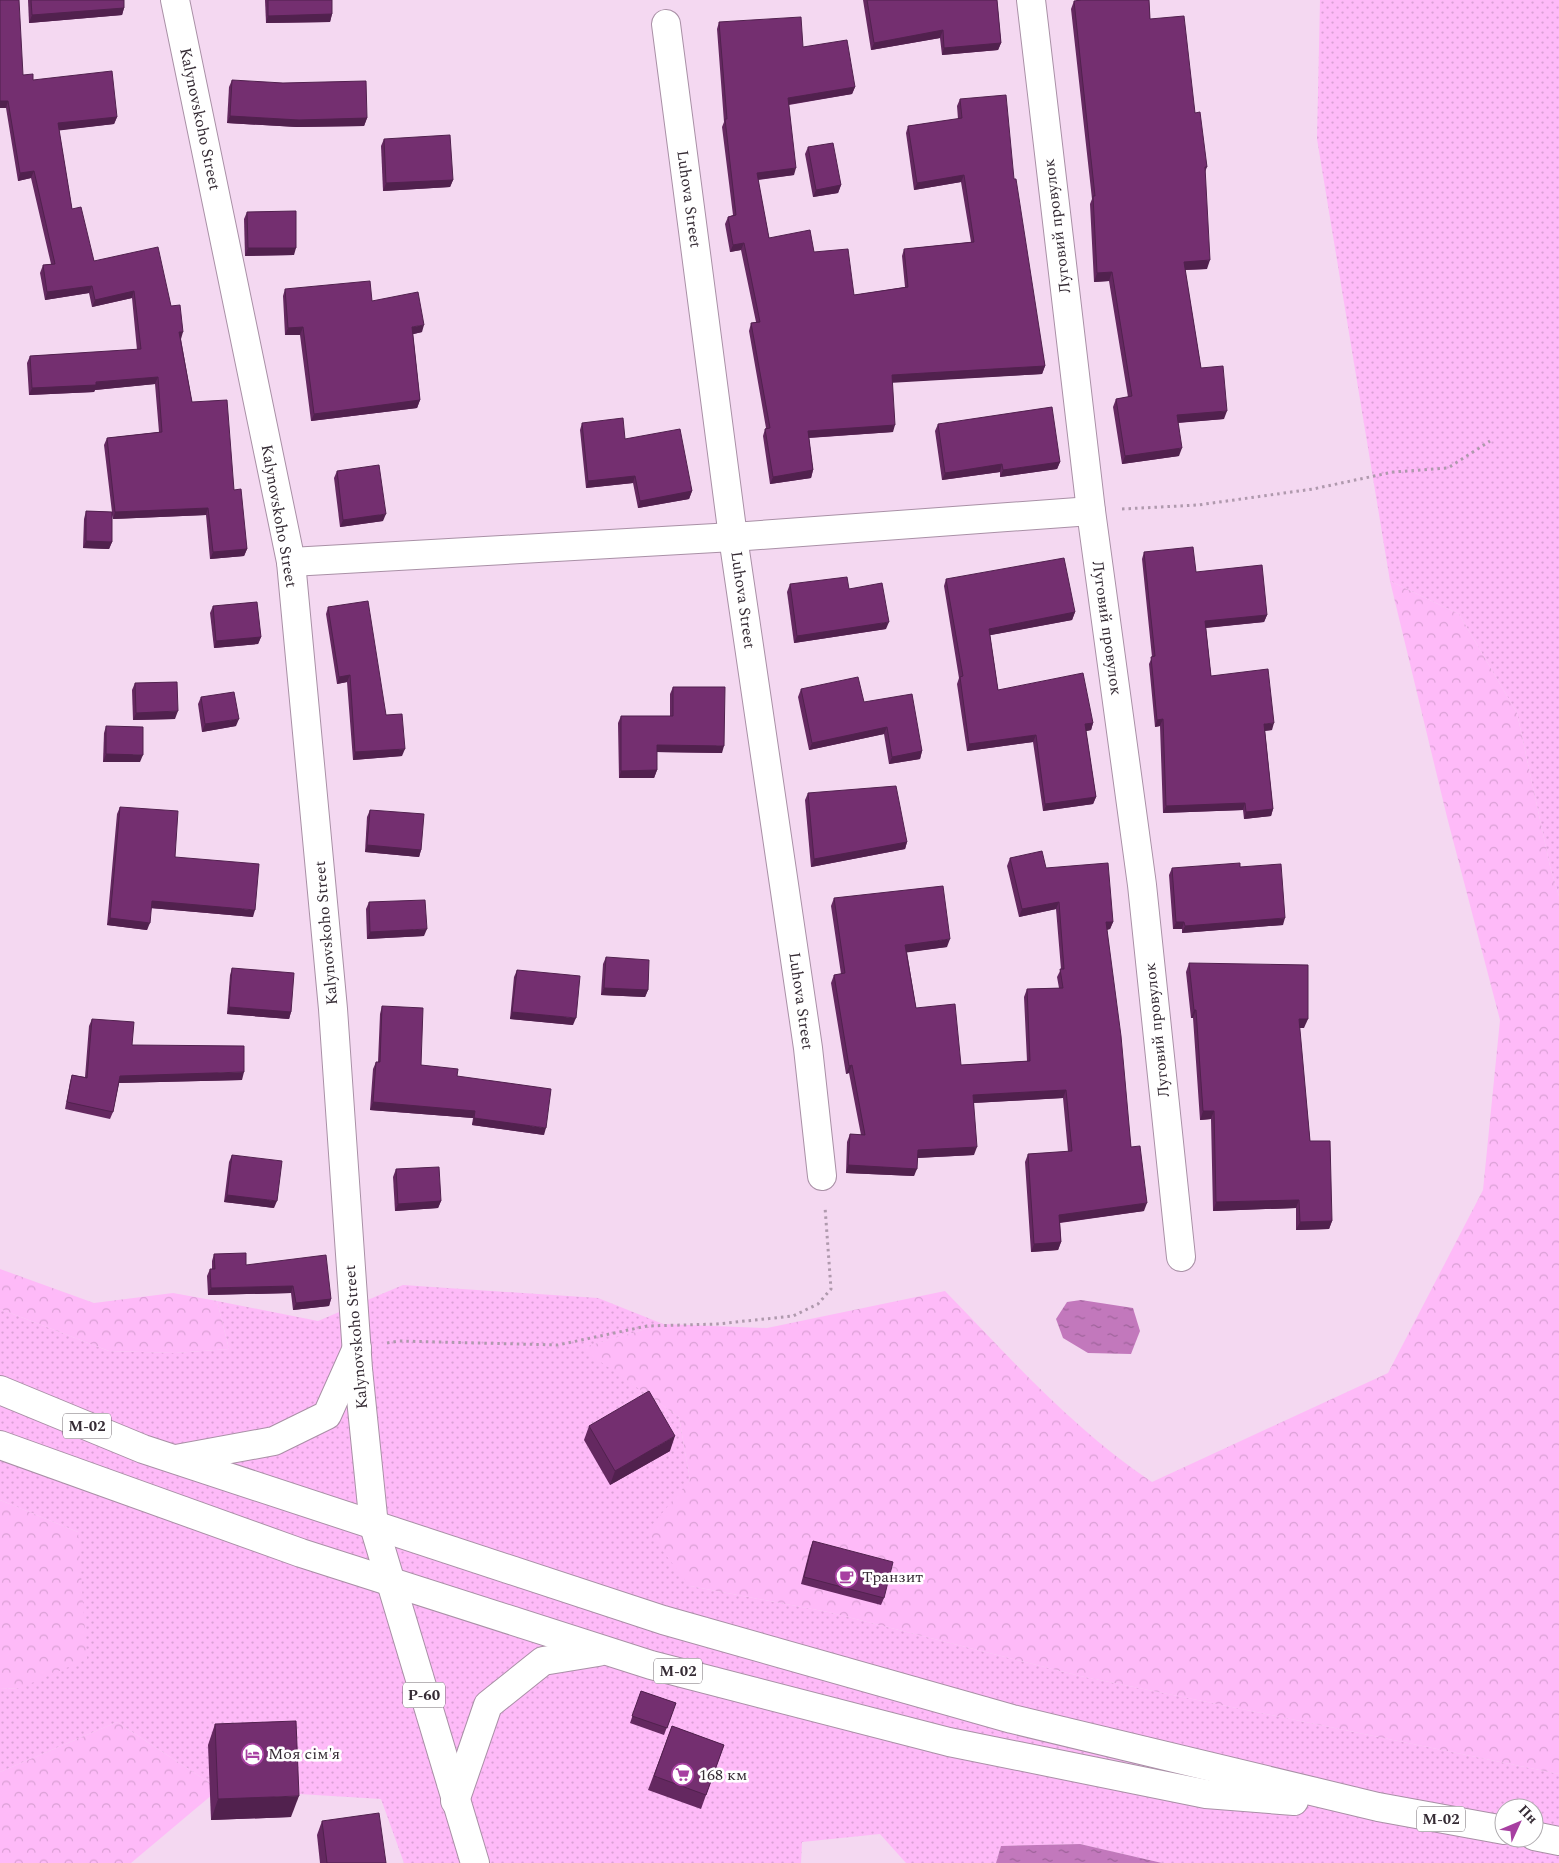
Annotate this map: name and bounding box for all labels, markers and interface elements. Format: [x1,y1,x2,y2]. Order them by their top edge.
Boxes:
street label: Kalynovskoho Street [173,46,227,193]
street label: Luhova Street [670,149,708,250]
street label: Луговий провулок [1037,157,1077,295]
street label: Kalynovskoho Street [255,442,303,590]
street label: Luhova Street [724,550,762,651]
street label: Луговий провулок [1086,559,1128,697]
street label: Kalynovskoho Street [308,859,344,1006]
street label: Luhova Street [782,951,820,1052]
street label: Луговий провулок [1138,961,1176,1099]
street label: Kalynovskoho Street [338,1263,374,1410]
road number: М-02 [63,1414,111,1438]
cafe icon: Транзит [834,1565,858,1589]
place label: Транзит [862,1565,923,1589]
road number: М-02 [654,1658,702,1684]
road number: Р-60 [403,1682,445,1708]
hotel icon: Моя сім'я [240,1742,264,1766]
place label: Моя сім'я [268,1742,340,1766]
supermarket icon: 168 км [671,1763,695,1787]
place label: 168 км [699,1763,747,1787]
north arrow [1494,1798,1544,1848]
text: Пн [1513,1800,1543,1829]
road number: М-02 [1417,1806,1465,1832]

